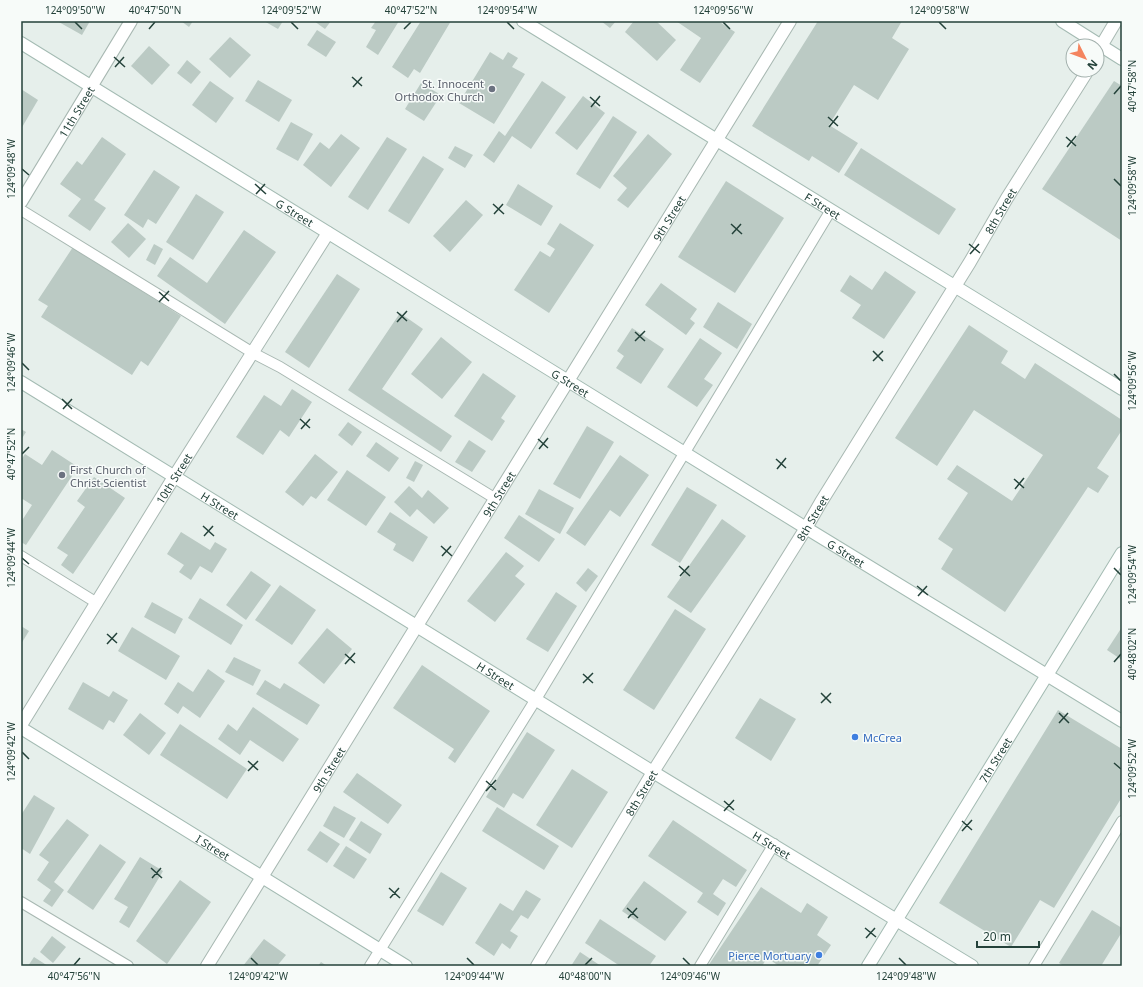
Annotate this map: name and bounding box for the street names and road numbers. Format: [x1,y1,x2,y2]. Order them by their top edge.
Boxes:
street label: 11th Street [55,83,97,140]
street label: 8th Street [981,185,1019,236]
street label: F Street [802,189,844,222]
street label: 9th Street [649,192,688,243]
street label: G Street [273,195,317,230]
street label: G Street [549,365,592,400]
street label: 10th Street [152,450,195,506]
street label: 9th Street [479,468,518,519]
street label: H Street [198,488,242,522]
street label: 8th Street [793,492,831,543]
street label: G Street [825,535,868,570]
street label: H Street [474,658,518,692]
street label: 7th Street [975,734,1014,785]
street label: 9th Street [309,744,348,795]
street label: 8th Street [621,767,660,818]
street label: H Street [750,827,794,862]
street label: I Street [193,831,233,863]

